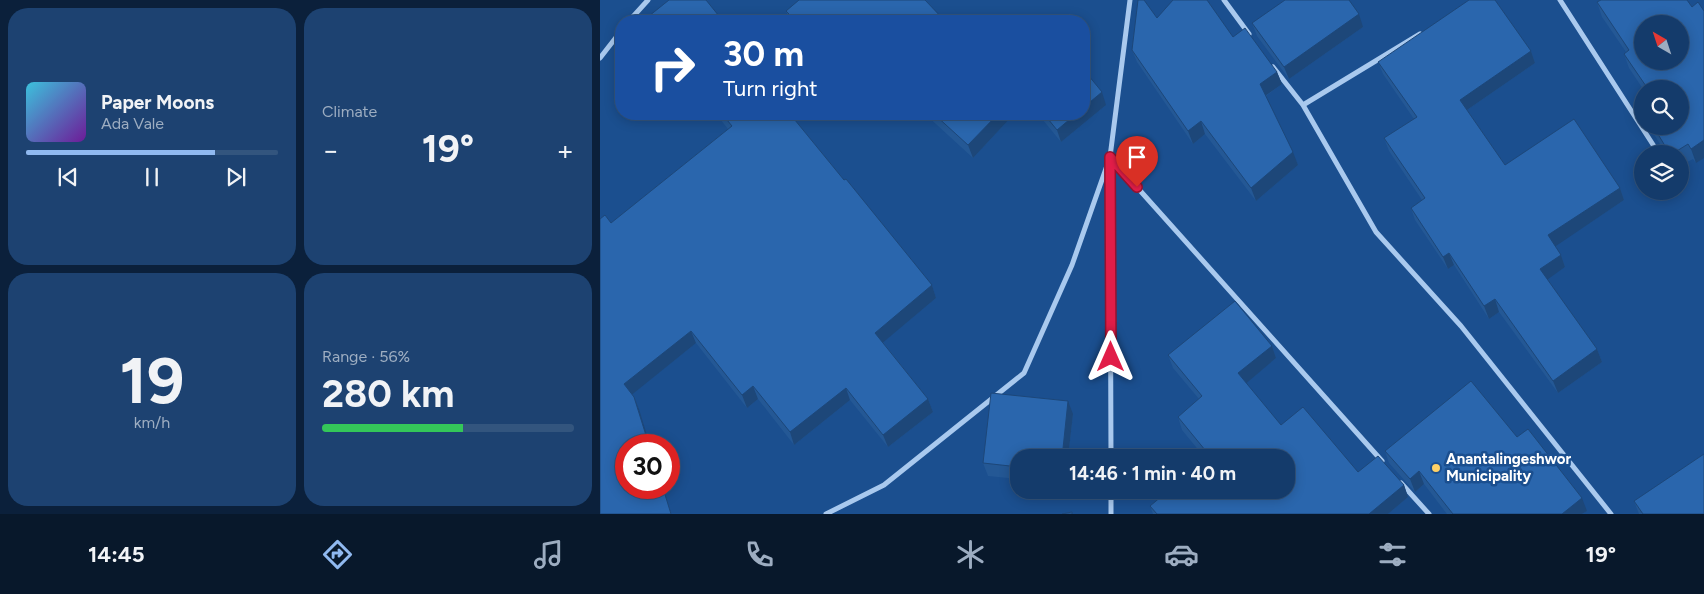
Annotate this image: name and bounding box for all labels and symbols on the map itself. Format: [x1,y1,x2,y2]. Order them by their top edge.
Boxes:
north arrow [1634,15,1689,70]
pin [1116,136,1158,187]
position arrow [1084,330,1136,382]
speed limit sign: 30 [615,434,680,499]
place label: Anantalingeshwor Municipality [1446,450,1571,485]
marker: Anantalingeshwor Municipality [1430,462,1442,474]

